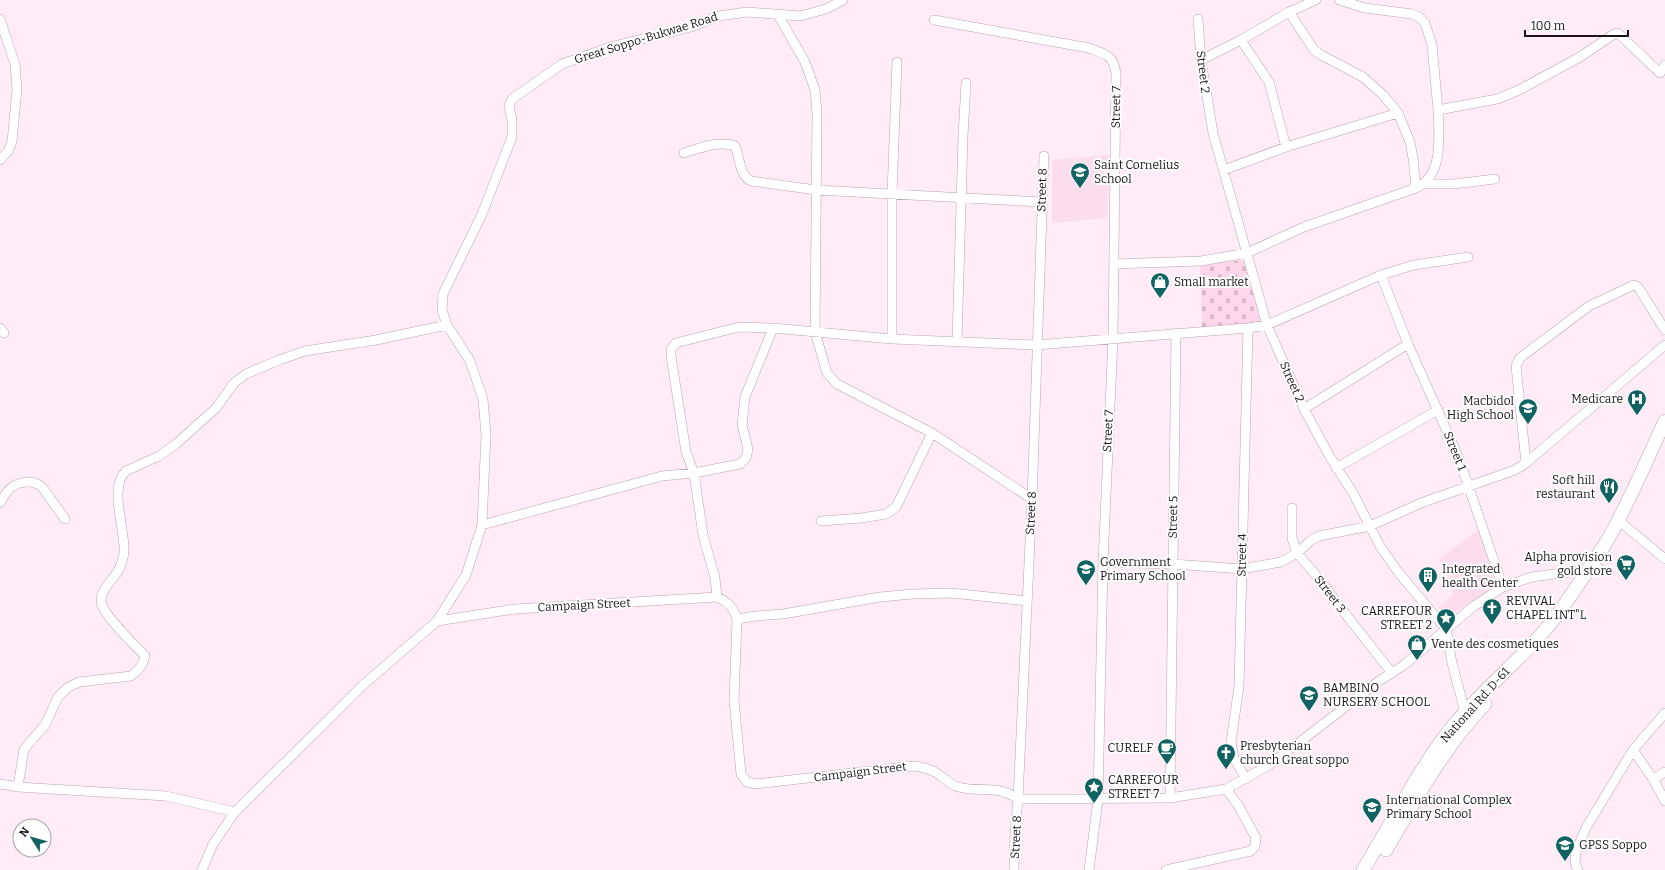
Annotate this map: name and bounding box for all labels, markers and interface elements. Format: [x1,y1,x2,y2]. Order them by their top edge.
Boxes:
street label: Great Soppo-Bukwae Road [573,10,719,66]
scale bar [1525,12,1628,38]
text: 100 m [1531,19,1566,33]
street label: Street 2 [1193,50,1213,94]
street label: Street 7 [1109,86,1123,128]
place label: Saint Cornelius School [1094,158,1179,186]
school or university icon: Saint Cornelius School [1069,161,1091,189]
street label: Street 8 [1034,168,1050,212]
shop icon: Small market [1149,271,1171,299]
place label: Small market [1174,275,1249,289]
street label: Street 2 [1277,360,1307,404]
hospital icon: Medicare [1626,388,1648,416]
place label: Medicare [1571,392,1623,406]
place label: Macbidol High School [1447,394,1515,422]
school or university icon: Macbidol High School [1517,397,1539,425]
street label: Street 7 [1100,410,1116,452]
street label: Street 1 [1441,429,1469,473]
place label: Soft hill restaurant [1536,473,1596,501]
restaurant icon: Soft hill restaurant [1598,476,1620,504]
street label: Street 8 [1023,491,1039,535]
street label: Street 5 [1166,496,1180,538]
street label: Street 4 [1235,533,1249,577]
place label: Alpha provision gold store [1524,550,1612,578]
supermarket icon: Alpha provision gold store [1615,553,1637,581]
place label: Government Primary School [1100,555,1186,583]
school or university icon: Government Primary School [1075,558,1097,586]
place label: Integrated health Center [1442,562,1518,590]
building icon: Integrated health Center [1417,565,1439,593]
street label: Street 3 [1311,573,1349,616]
place label: REVIVAL CHAPEL INT"L [1506,594,1587,622]
street label: Campaign Street [537,596,632,614]
church icon: REVIVAL CHAPEL INT"L [1481,597,1503,625]
place label: CARREFOUR STREET 2 [1361,604,1432,632]
place icon: CARREFOUR STREET 2 [1435,607,1457,635]
shop icon: Vente des cosmetiques [1406,633,1428,661]
place label: Vente des cosmetiques [1431,637,1559,651]
street label: National Rd. D-61 [1438,664,1512,745]
place label: BAMBINO NURSERY SCHOOL [1323,681,1430,709]
school or university icon: BAMBINO NURSERY SCHOOL [1298,684,1320,712]
cafe icon: CURELF [1156,737,1178,765]
place label: Presbyterian church Great soppo [1240,739,1349,767]
place label: CURELF [1108,741,1153,755]
church icon: Presbyterian church Great soppo [1215,742,1237,770]
street label: Campaign Street [813,759,908,785]
place label: CARREFOUR STREET 7 [1108,773,1179,801]
place icon: CARREFOUR STREET 7 [1083,776,1105,804]
place label: International Complex Primary School [1386,793,1512,821]
school or university icon: International Complex Primary School [1361,796,1383,824]
street label: Street 8 [1008,815,1024,859]
north arrow [12,818,52,858]
text: N [17,825,32,840]
school or university icon: GPSS Soppo [1554,834,1576,862]
place label: GPSS Soppo [1579,838,1647,852]

